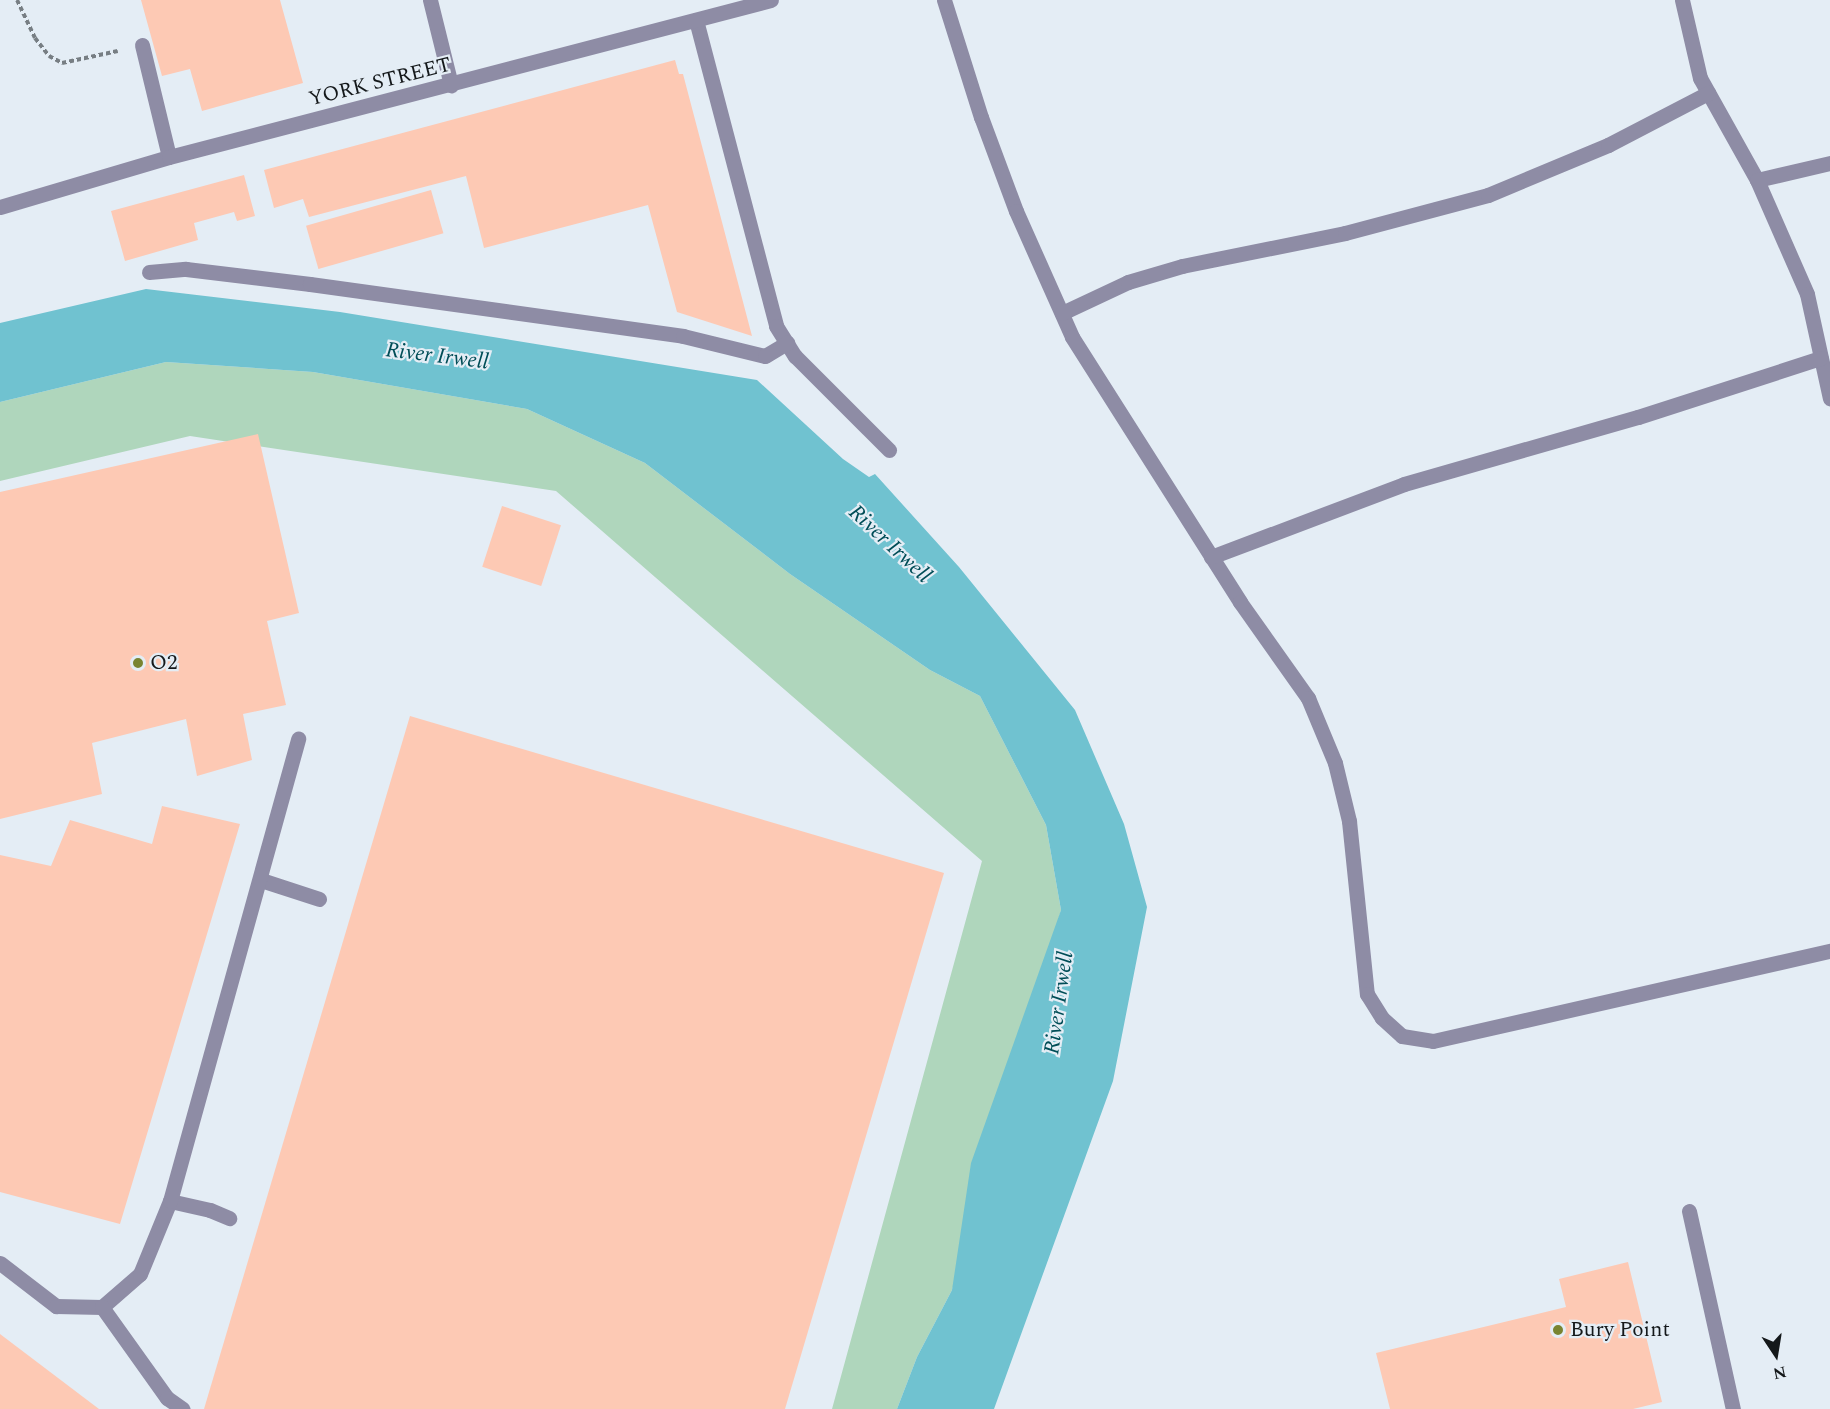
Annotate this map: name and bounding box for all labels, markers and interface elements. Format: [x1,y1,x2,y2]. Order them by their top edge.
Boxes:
street label: YORK STREET [306,52,454,112]
water label: River Irwell [384,337,490,375]
water label: River Irwell [843,499,937,589]
place label: O2 [150,650,177,676]
marker: O2 [131,656,145,670]
water label: River Irwell [1039,950,1079,1056]
place label: Bury Point [1570,1317,1670,1343]
marker: Bury Point [1551,1323,1565,1337]
north arrow [1746,1325,1806,1385]
text: N [1771,1360,1789,1386]

